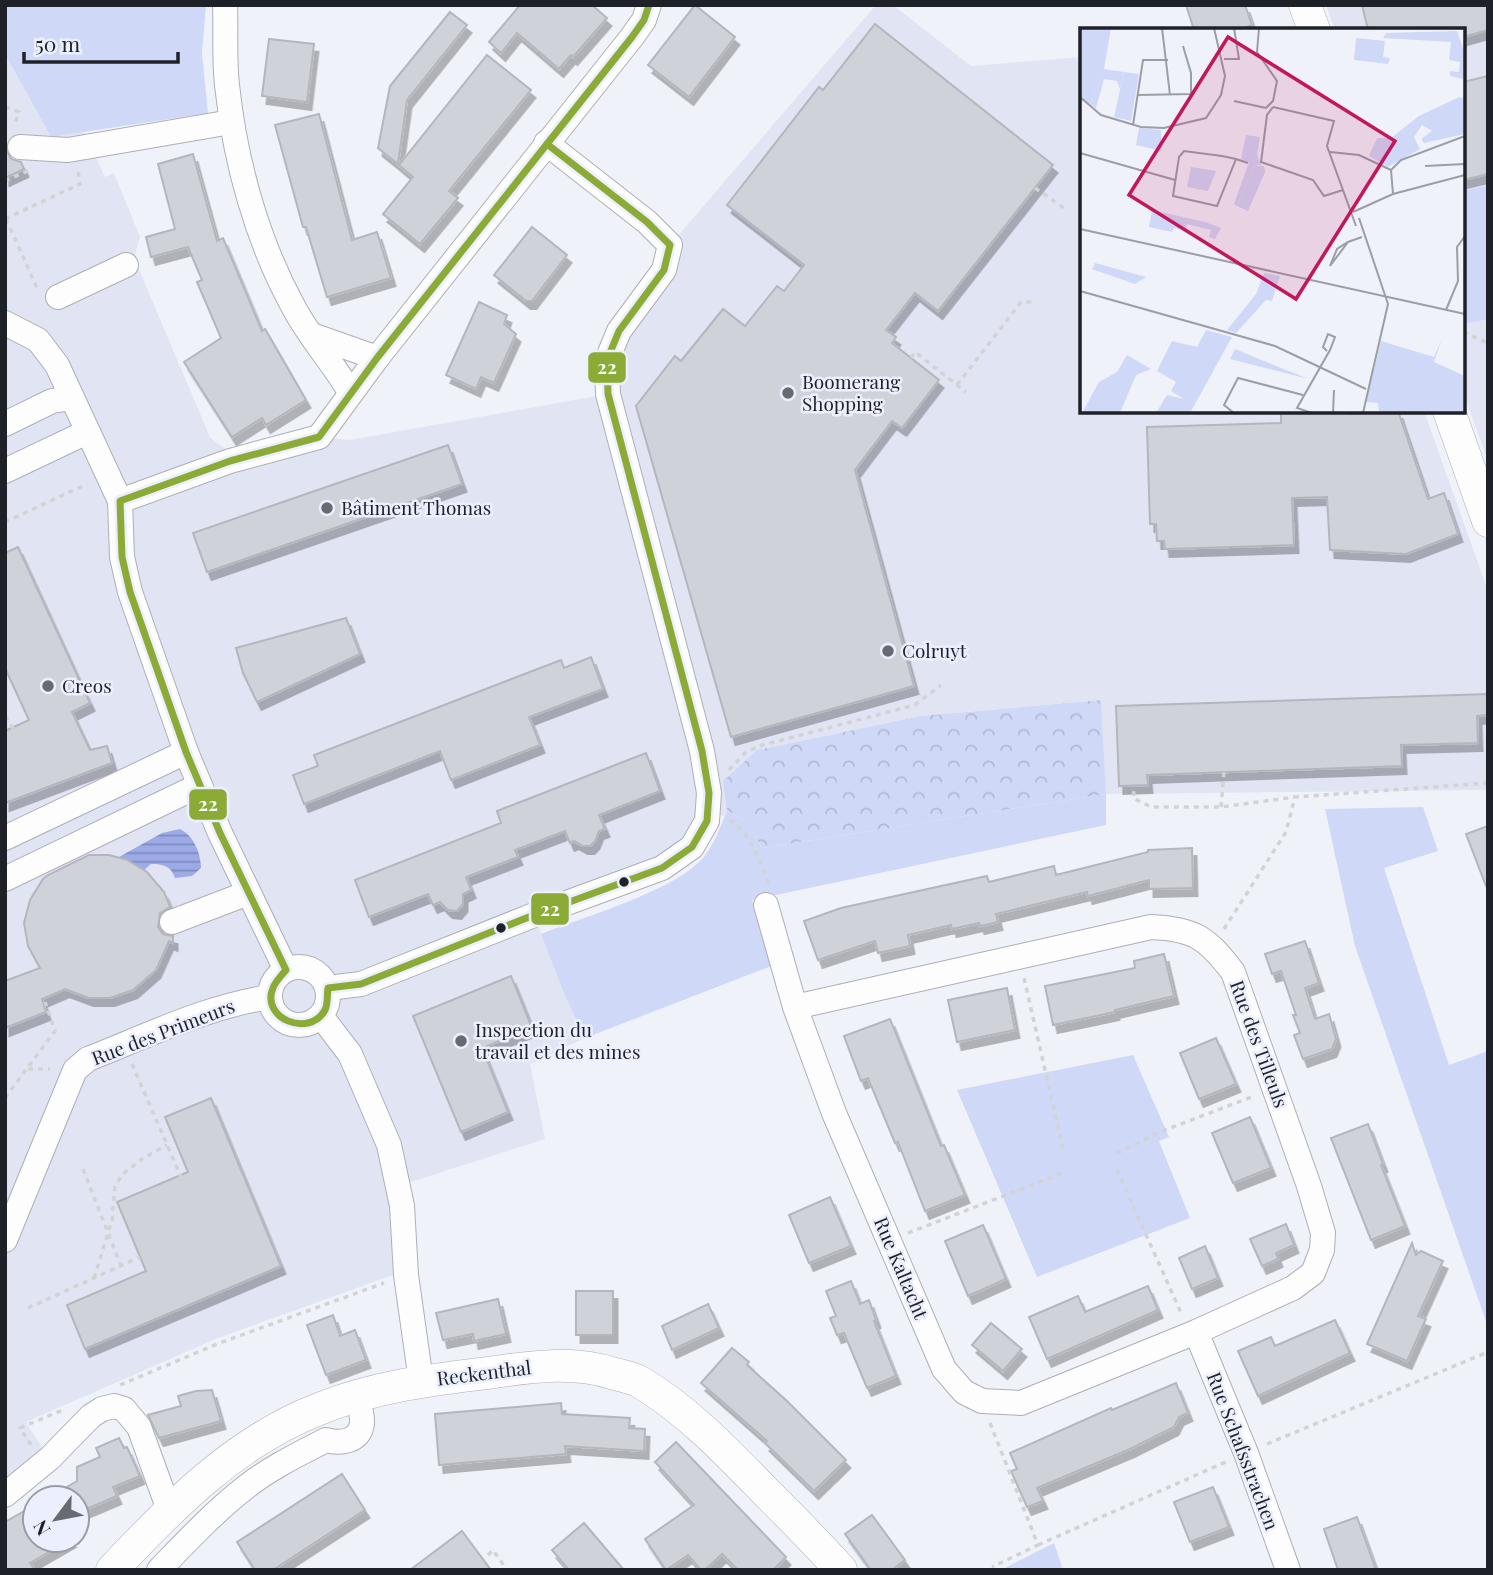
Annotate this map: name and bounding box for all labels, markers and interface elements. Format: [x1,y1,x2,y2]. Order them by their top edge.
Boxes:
scale bar [24,21,178,65]
inset map [1080,28,1465,413]
text: 50 m [35,29,81,57]
line badge: 22 [587,351,627,384]
text: 22 [597,353,617,379]
place label: Boomerang Shopping [802,368,900,416]
marker: Boomerang Shopping [780,385,796,401]
place label: Bâtiment Thomas [341,494,491,520]
marker: Bâtiment Thomas [319,500,335,516]
place label: Colruyt [902,637,967,663]
marker: Colruyt [880,643,896,659]
place label: Creos [62,672,112,698]
marker: Creos [40,678,56,694]
line badge: 22 [188,788,228,821]
text: 22 [198,790,218,816]
unlabelled marker [617,875,631,889]
line badge: 22 [530,892,570,926]
text: 22 [540,895,560,921]
unlabelled marker [494,921,508,935]
street label: Rue des Tilleuls [1225,976,1295,1111]
street label: Rue des Primeurs [87,992,238,1070]
place label: Inspection du travail et des mines [475,1016,640,1064]
marker: Inspection du travail et des mines [453,1033,469,1049]
street label: Rue Kaltacht [869,1213,935,1323]
street label: Reckenthal [435,1353,533,1391]
street label: Rue Schafsstrachen [1202,1368,1286,1534]
north arrow [21,1484,91,1554]
text: N [26,1516,55,1541]

